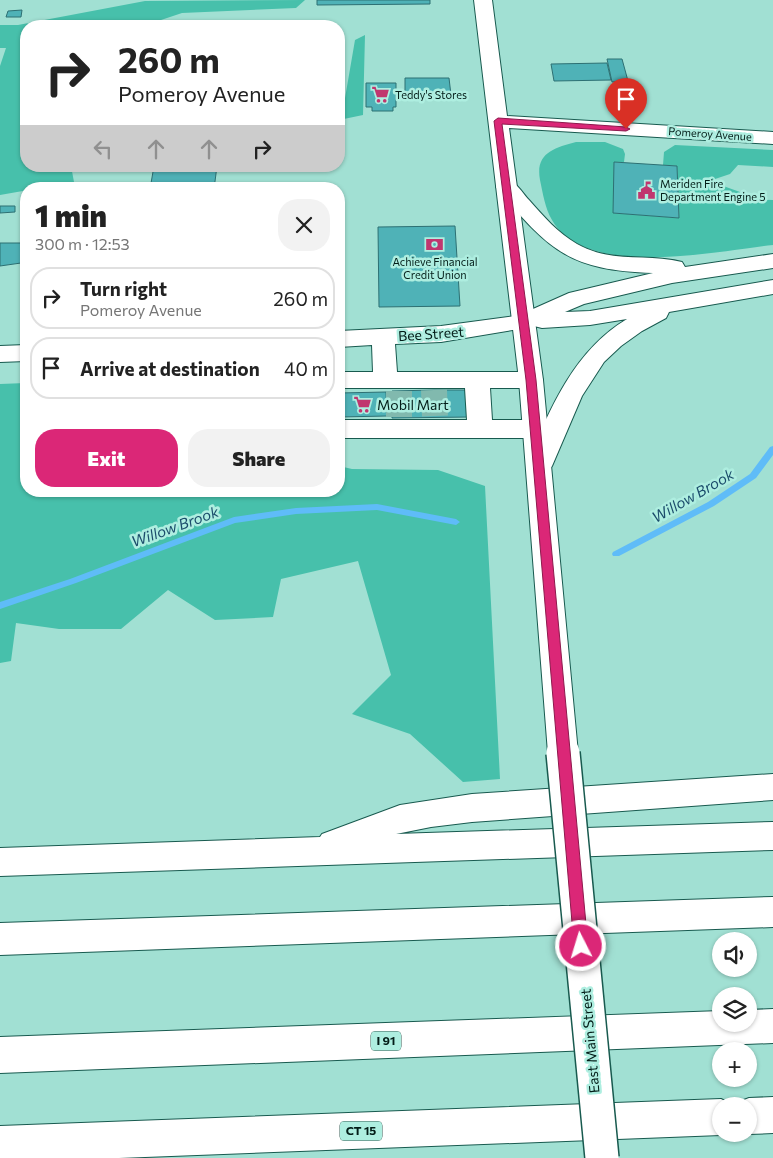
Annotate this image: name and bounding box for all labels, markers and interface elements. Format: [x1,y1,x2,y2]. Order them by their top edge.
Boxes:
text: 260 m [118,37,220,80]
icon: right [35,40,100,105]
pin [605,78,647,129]
text: Pomeroy Avenue [118,80,285,107]
supermarket icon: Teddy's Stores [371,85,391,105]
icon: arrive [612,85,640,113]
place label: Teddy's Stores [395,88,467,101]
street label: Pomeroy Avenue [668,124,752,143]
icon: left [89,135,117,163]
icon: ahead [142,135,170,163]
icon: ahead [195,135,223,163]
icon: right [248,135,276,163]
place label: Meriden Fire Department Engine 5 [660,177,766,203]
public building icon: Meriden Fire Department Engine 5 [636,180,656,200]
text: 1 min [35,196,107,233]
button: close [278,199,330,251]
text: 300 m · 12:53 [35,234,130,253]
bank icon: Achieve Financial Credit Union [425,234,445,254]
place label: Achieve Financial Credit Union [392,255,478,281]
text: Turn right [80,277,167,300]
icon: right [37,284,65,312]
text: 260 m [273,287,328,310]
text: Pomeroy Avenue [80,300,202,319]
street label: Bee Street [397,323,465,344]
icon: arrive [37,354,65,382]
text: Arrive at destination [80,357,260,380]
text: 40 m [284,357,328,380]
supermarket icon: Mobil Mart [353,395,373,415]
place label: Mobil Mart [377,396,449,413]
button: Exit [35,429,178,487]
button: Share [188,429,330,487]
water label: Willow Brook [648,464,737,526]
water label: Willow Brook [129,502,222,550]
position arrow [554,919,606,971]
map controls [712,932,757,1142]
button: sound [712,932,757,977]
button: layers [712,987,757,1032]
street label: East Main Street [576,988,603,1094]
road number: I 91 [371,1032,401,1050]
button: + [712,1042,757,1087]
button: − [712,1097,757,1142]
road number: CT 15 [340,1122,382,1140]

